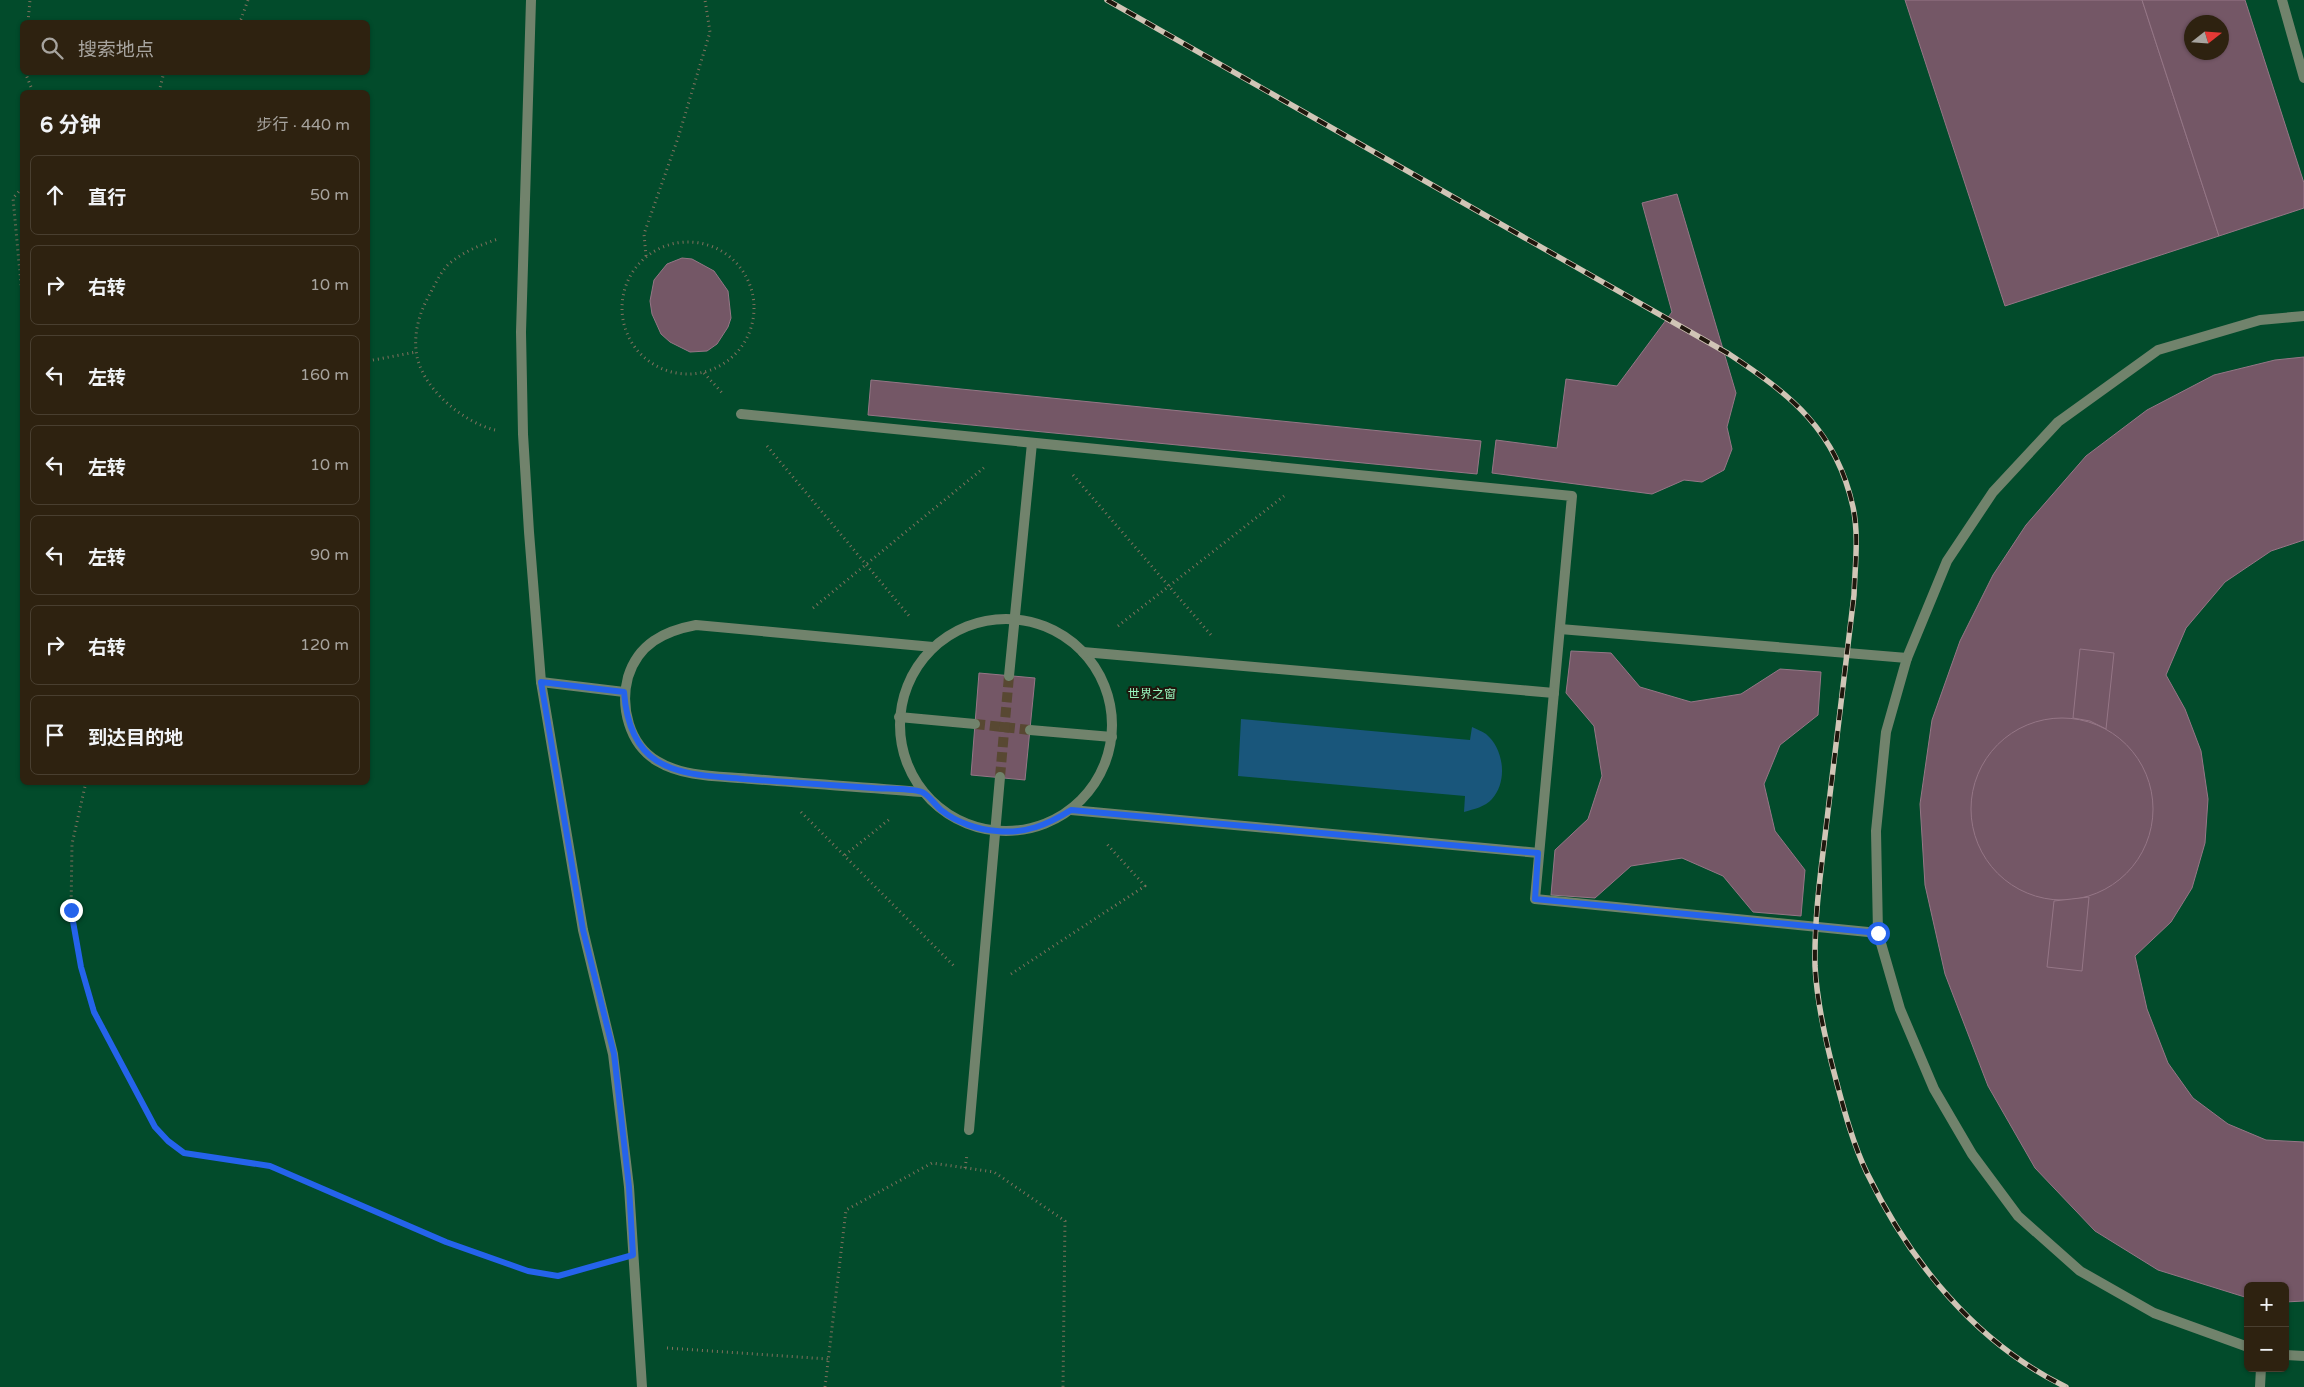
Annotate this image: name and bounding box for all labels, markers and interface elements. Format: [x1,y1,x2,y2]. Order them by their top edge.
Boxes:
north arrow [2184,15,2229,60]
search box [20,20,370,75]
icon: search [38,34,66,62]
text: 搜索地点 [78,39,154,61]
text: 6 分钟 [40,113,101,138]
text: 步行 · 440 m [257,115,350,135]
icon: ahead [41,181,69,209]
text: 50 m [310,185,349,205]
text: 直行 [88,187,126,209]
icon: right [41,271,69,299]
text: 10 m [310,275,349,295]
text: 右转 [88,277,126,299]
icon: left [41,361,69,389]
text: 160 m [300,365,349,385]
text: 左转 [88,367,126,389]
icon: left [41,451,69,479]
text: 10 m [310,455,349,475]
text: 左转 [88,457,126,479]
icon: left [41,541,69,569]
text: 90 m [310,545,349,565]
text: 左转 [88,547,126,569]
icon: right [41,631,69,659]
text: 120 m [300,635,349,655]
text: 右转 [88,637,126,659]
park label: 世界之窗 [1128,687,1176,701]
icon: arrive [41,721,69,749]
text: 到达目的地 [88,727,183,749]
route end [60,899,83,922]
route start [1867,922,1890,945]
map controls [2244,1282,2289,1372]
button: + [2244,1282,2289,1327]
button: − [2244,1327,2289,1372]

